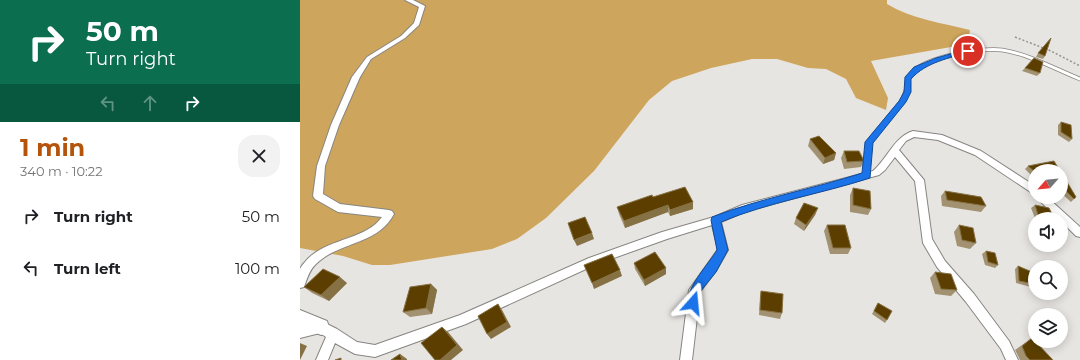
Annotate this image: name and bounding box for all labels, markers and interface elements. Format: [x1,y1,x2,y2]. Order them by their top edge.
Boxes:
text: 50 m [86,14,159,48]
icon: right [20,16,72,68]
pin [951,34,985,68]
icon: arrive [957,40,979,62]
text: Turn right [86,48,176,70]
icon: left [97,92,119,114]
icon: ahead [139,92,161,114]
icon: right [181,92,203,114]
text: 1 min [20,133,85,162]
button: close [238,135,280,177]
text: 340 m · 10:22 [20,163,103,179]
north arrow [1028,164,1068,204]
map controls [1028,164,1068,348]
icon: right [20,205,42,227]
text: Turn right [54,207,133,226]
text: 50 m [242,207,280,226]
button: sound [1028,212,1068,252]
icon: left [20,257,42,279]
text: Turn left [54,259,121,278]
text: 100 m [235,259,280,278]
button: search [1028,260,1068,300]
position arrow [672,282,714,324]
button: layers [1028,308,1068,348]

